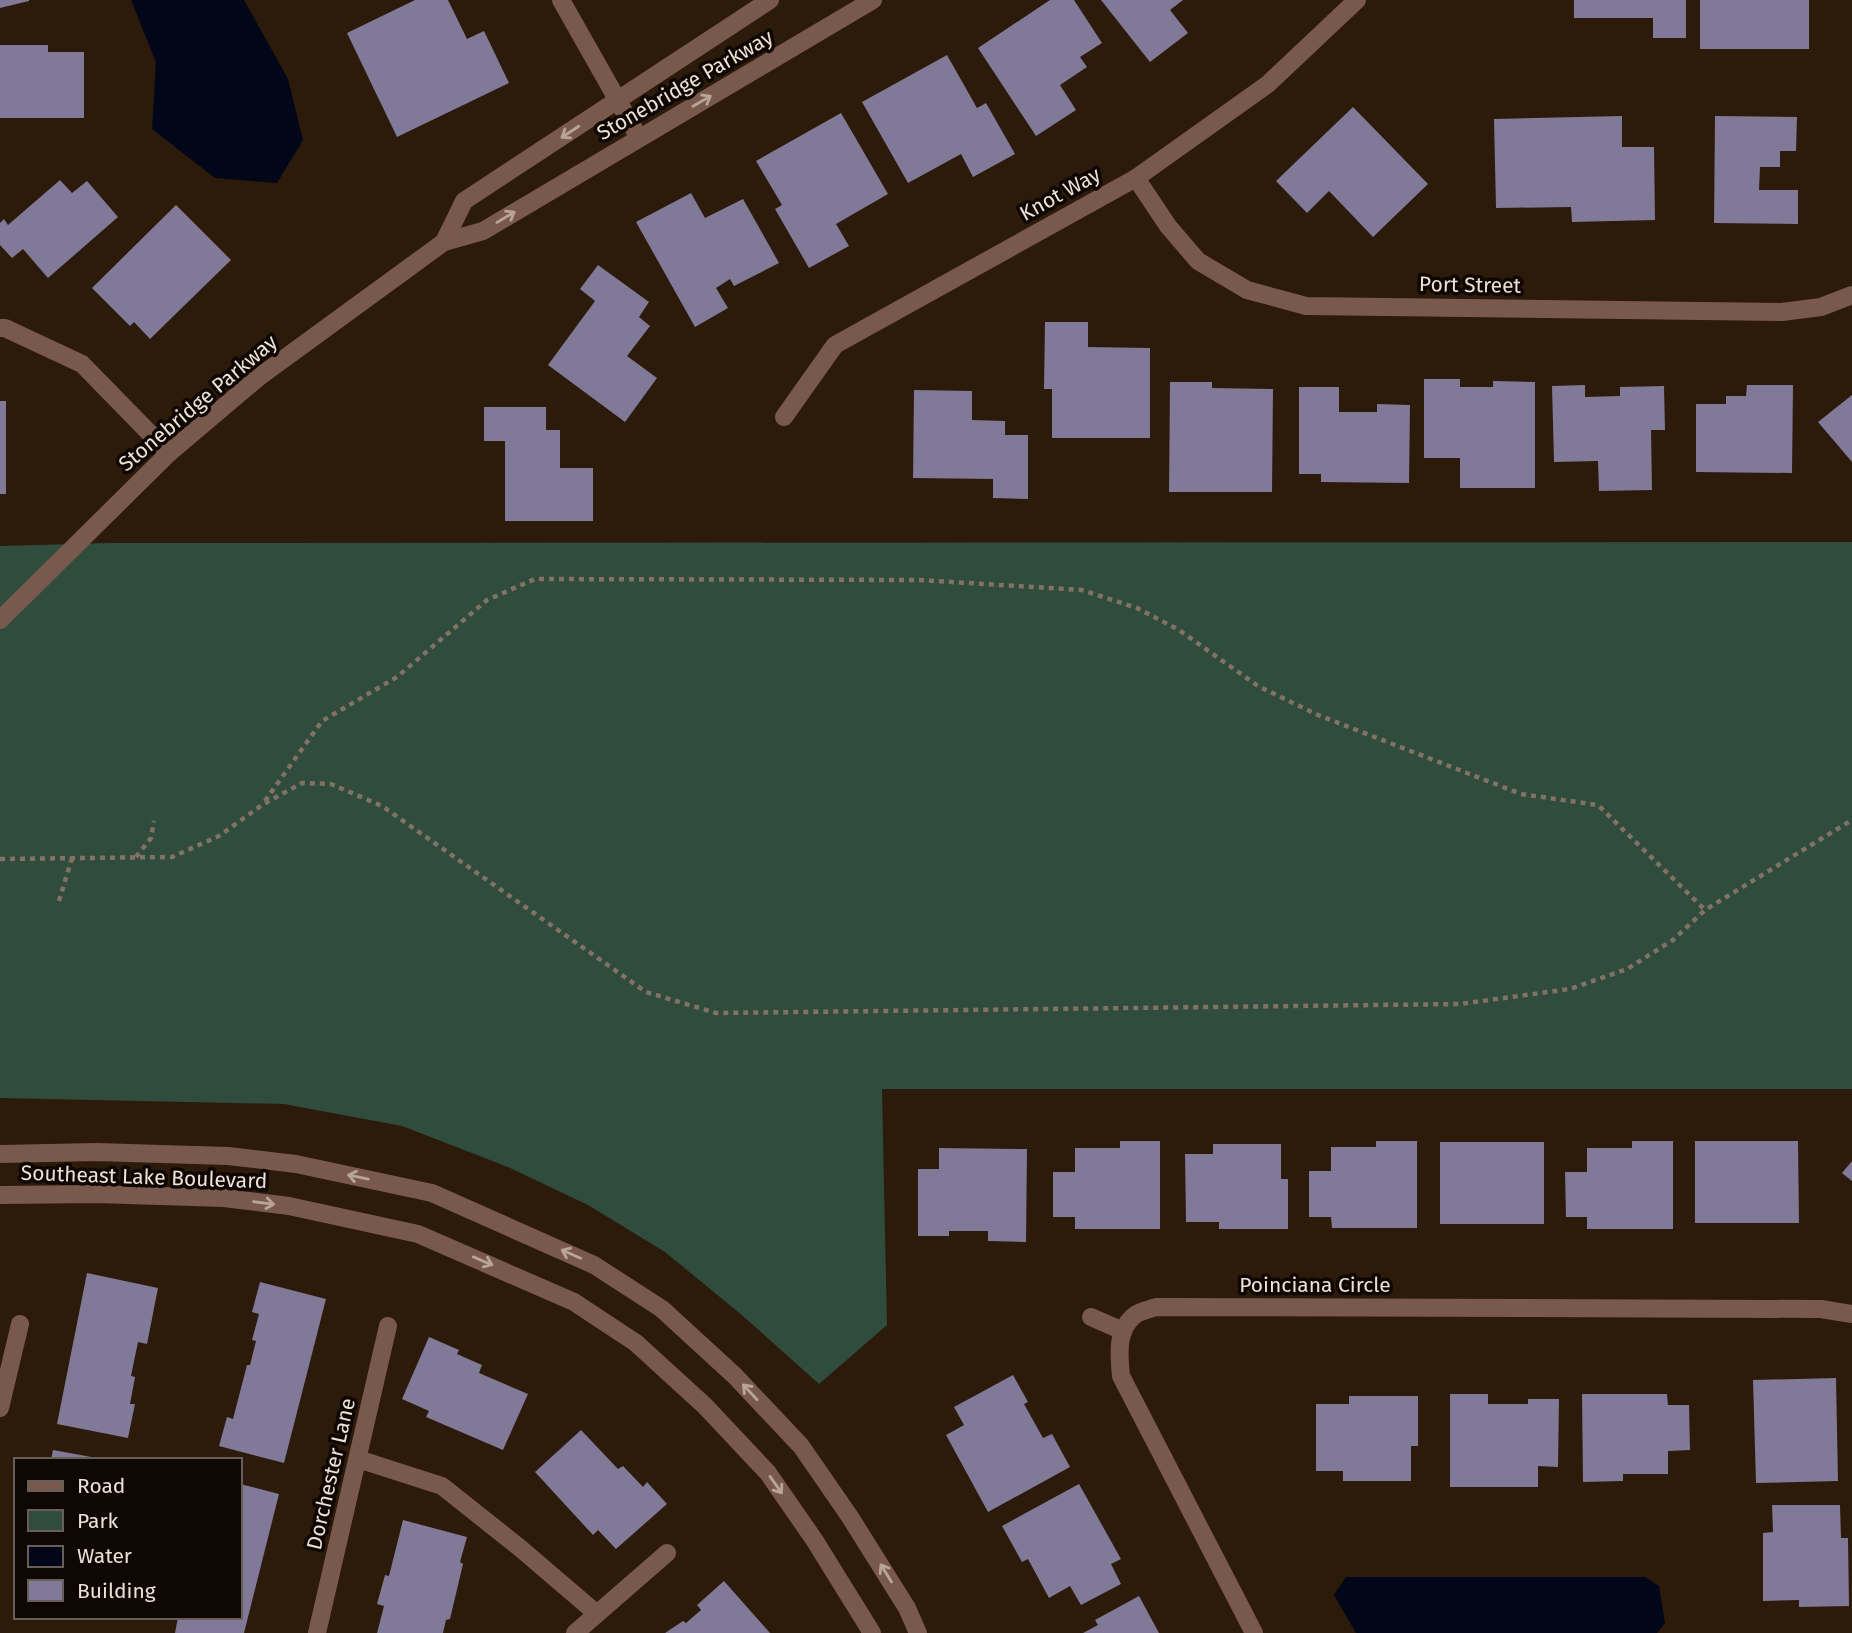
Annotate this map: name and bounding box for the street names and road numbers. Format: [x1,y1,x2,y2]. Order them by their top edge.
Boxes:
street label: Stonebridge Parkway [592,24,778,146]
street label: Knot Way [1015,161,1105,227]
street label: Port Street [1419,271,1522,299]
street label: Stonebridge Parkway [113,329,283,477]
street label: Southeast Lake Boulevard [20,1160,268,1194]
street label: Poinciana Circle [1239,1272,1391,1298]
street label: Dorchester Lane [301,1396,361,1552]

